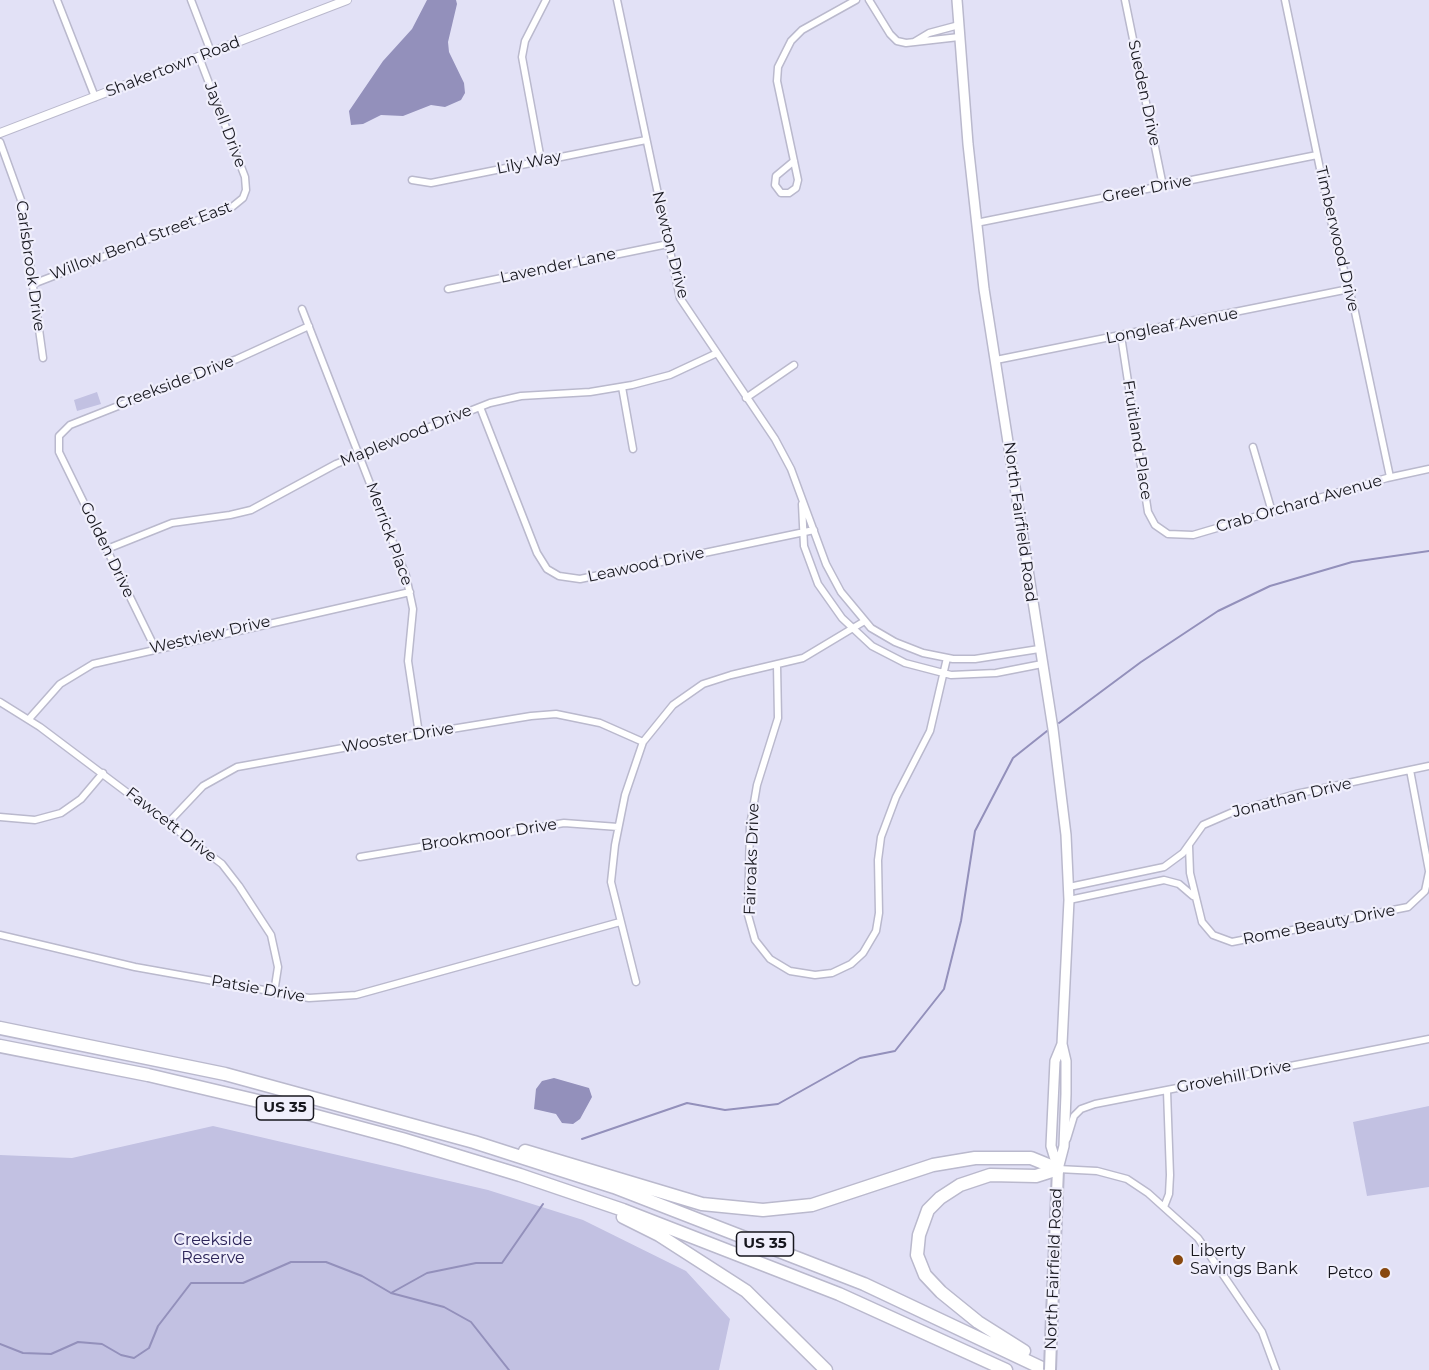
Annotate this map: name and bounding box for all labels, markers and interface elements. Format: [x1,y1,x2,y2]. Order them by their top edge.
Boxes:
street label: Shakertown Road [103,32,243,102]
street label: Sueden Drive [1123,38,1165,148]
street label: Jayell Drive [200,80,250,170]
street label: Lily Way [495,147,563,179]
street label: Timberwood Drive [1311,165,1363,313]
street label: Greer Drive [1101,171,1193,207]
street label: Newton Drive [647,189,693,301]
street label: Willow Bend Street East [48,197,234,285]
street label: Carlsbrook Drive [11,199,49,333]
street label: Lavender Lane [498,244,618,288]
street label: Longleaf Avenue [1104,304,1240,348]
street label: Creekside Drive [113,352,237,414]
street label: Fruitland Place [1118,379,1156,501]
street label: Maplewood Drive [337,401,475,471]
street label: North Fairfield Road [999,440,1041,604]
street label: Crab Orchard Avenue [1214,471,1384,537]
street label: Merrick Place [361,480,417,588]
street label: Golden Drive [76,499,138,601]
street label: Leawood Drive [586,543,706,587]
street label: Westview Drive [148,612,272,658]
street label: Wooster Drive [341,719,455,757]
street label: Jonathan Drive [1231,774,1353,822]
street label: Fawcett Drive [122,783,220,867]
street label: Fairoaks Drive [740,803,764,915]
street label: Brookmoor Drive [420,815,558,855]
street label: Rome Beauty Drive [1241,901,1397,949]
street label: Patsie Drive [210,971,306,1007]
street label: Grovehill Drive [1175,1056,1293,1098]
road number: US 35 [256,1096,314,1120]
street label: North Fairfield Road [1042,1188,1066,1350]
park label: Creekside Reserve [174,1230,252,1268]
road number: US 35 [736,1232,794,1256]
place label: Liberty Savings Bank [1190,1241,1298,1279]
marker: Liberty Savings Bank [1171,1253,1185,1267]
place label: Petco [1327,1263,1373,1283]
marker: Petco [1378,1266,1392,1280]

